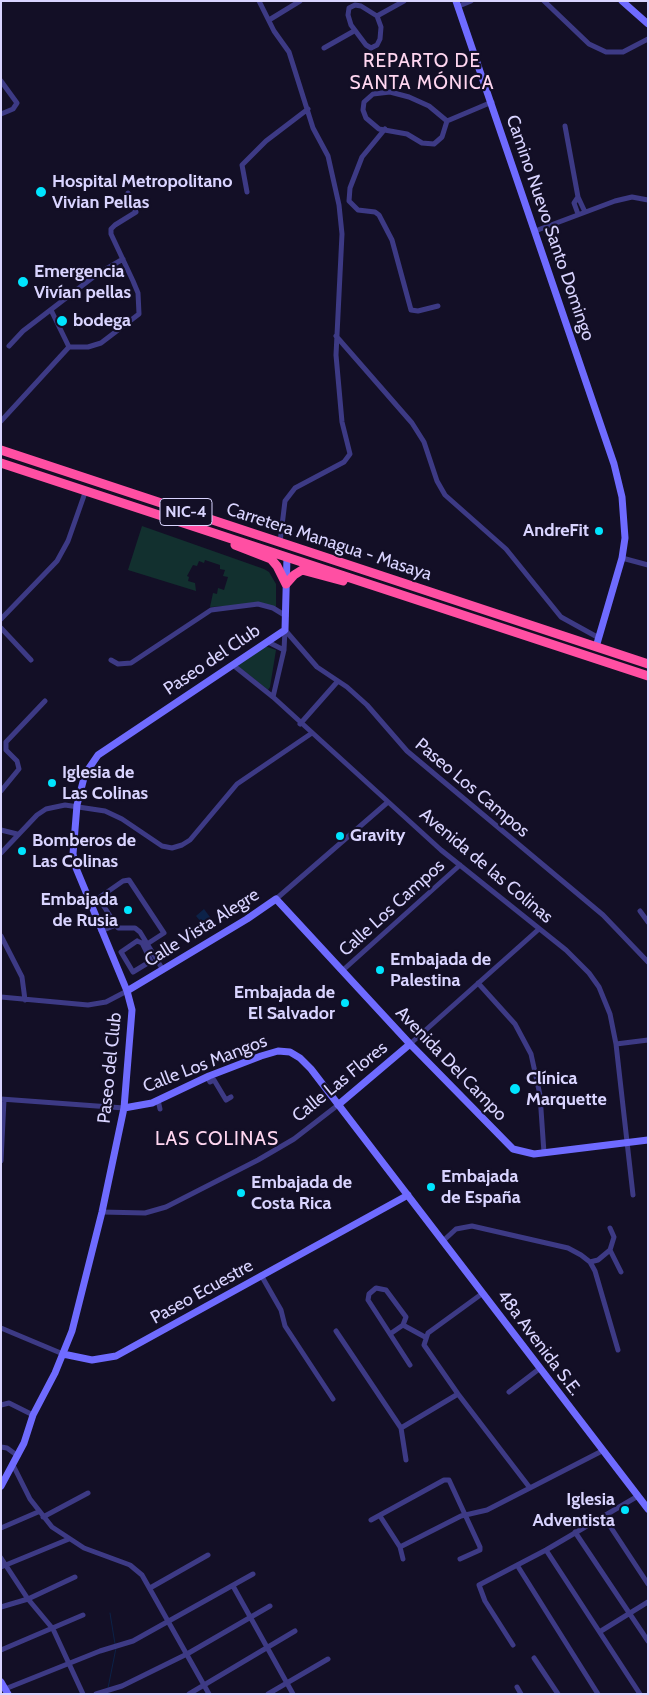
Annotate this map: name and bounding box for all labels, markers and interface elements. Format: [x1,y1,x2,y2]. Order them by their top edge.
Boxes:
district label: REPARTO DE SANTA MÓNICA [348,50,496,94]
street label: Camino Nuevo Santo Domingo [501,112,599,344]
place label: Hospital Metropolitano Vivian Pellas [52,171,233,213]
marker: Hospital Metropolitano Vivian Pellas [34,185,48,199]
place label: Emergencia Vivían pellas [34,261,131,304]
marker: Emergencia Vivían pellas [16,275,30,289]
place label: bodega [73,310,131,332]
marker: bodega [55,314,69,328]
road number: NIC-4 [160,498,212,526]
street label: Carretera Managua - Masaya [224,499,434,585]
place label: AndreFit [523,520,589,542]
marker: AndreFit [593,525,605,537]
street label: Paseo del Club [160,620,264,700]
street label: Paseo Los Campos [411,734,533,842]
place label: Iglesia de Las Colinas [62,762,148,804]
marker: Iglesia de Las Colinas [46,777,58,789]
street label: Avenida de las Colinas [415,804,557,928]
place label: Gravity [350,825,405,847]
place label: Bomberos de Las Colinas [32,830,136,872]
marker: Gravity [334,830,346,842]
marker: Bomberos de Las Colinas [16,845,28,857]
street label: Calle Los Campos [335,855,449,961]
street label: Calle Vista Alegre [141,884,263,972]
place label: Embajada de Rusia [40,889,118,932]
marker: Embajada de Rusia [122,904,134,916]
place label: Embajada de Palestina [390,949,491,992]
marker: Embajada de Palestina [374,964,386,976]
place label: Embajada de El Salvador [234,982,335,1024]
marker: Embajada de El Salvador [339,997,351,1009]
street label: Avenida Del Campo [391,1002,511,1126]
street label: Paseo del Club [93,1011,127,1125]
street label: Calle Los Mangos [140,1030,270,1098]
street label: Calle Las Flores [288,1037,392,1127]
place label: Clínica Marquette [526,1068,607,1110]
marker: Clínica Marquette [508,1082,522,1096]
district label: LAS COLINAS [154,1128,280,1150]
place label: Embajada de España [441,1166,521,1208]
place label: Embajada de Costa Rica [251,1172,352,1214]
marker: Embajada de España [425,1181,437,1193]
marker: Embajada de Costa Rica [235,1187,247,1199]
street label: Paseo Ecuestre [147,1255,257,1329]
street label: 48a Avenida S.E. [492,1286,586,1400]
place label: Iglesia Adventista [533,1489,615,1532]
marker: Iglesia Adventista [619,1504,631,1516]

